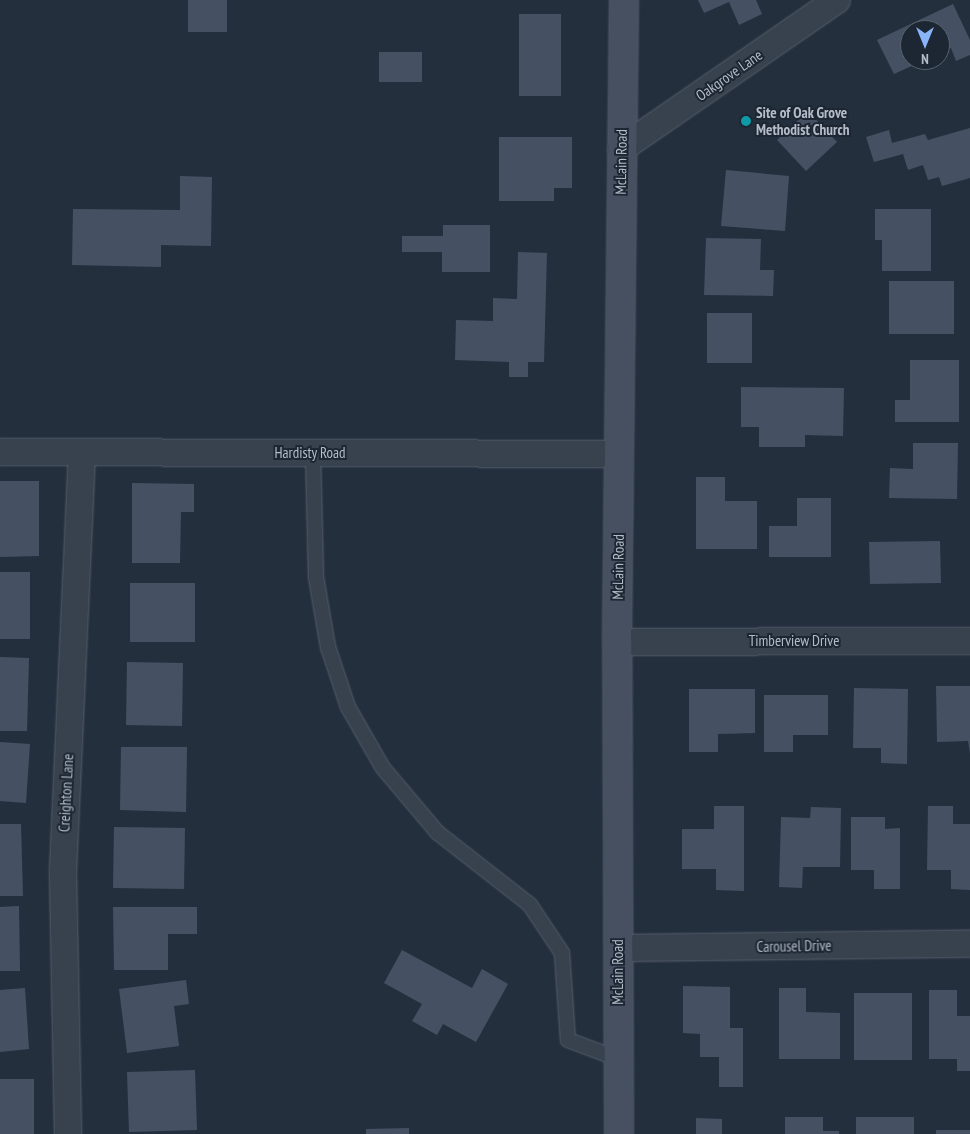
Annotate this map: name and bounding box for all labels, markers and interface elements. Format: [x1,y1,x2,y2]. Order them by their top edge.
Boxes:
north arrow [900,20,950,70]
street label: Oakgrove Lane [692,46,766,104]
text: N [921,50,929,68]
place label: Site of Oak Grove Methodist Church [756,103,850,138]
marker: Site of Oak Grove Methodist Church [740,115,752,127]
street label: McLain Road [611,129,631,195]
street label: Hardisty Road [274,444,346,462]
street label: McLain Road [608,534,628,600]
street label: Timberview Drive [749,632,839,650]
street label: Creighton Lane [55,753,77,833]
street label: Carousel Drive [756,936,832,956]
street label: McLain Road [609,939,627,1005]

